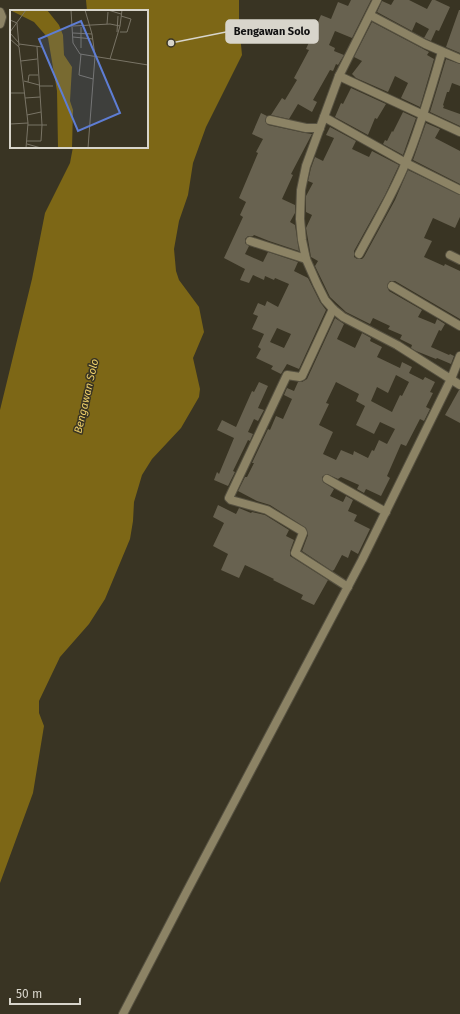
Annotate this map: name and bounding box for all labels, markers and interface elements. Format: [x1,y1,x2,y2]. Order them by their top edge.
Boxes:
inset map [10,10,148,148]
callout: Bengawan Solo [226,20,318,43]
text: Bengawan Solo [234,25,311,38]
water label: Bengawan Solo [72,357,101,435]
scale bar [10,980,80,1006]
text: 50 m [16,987,42,1001]

